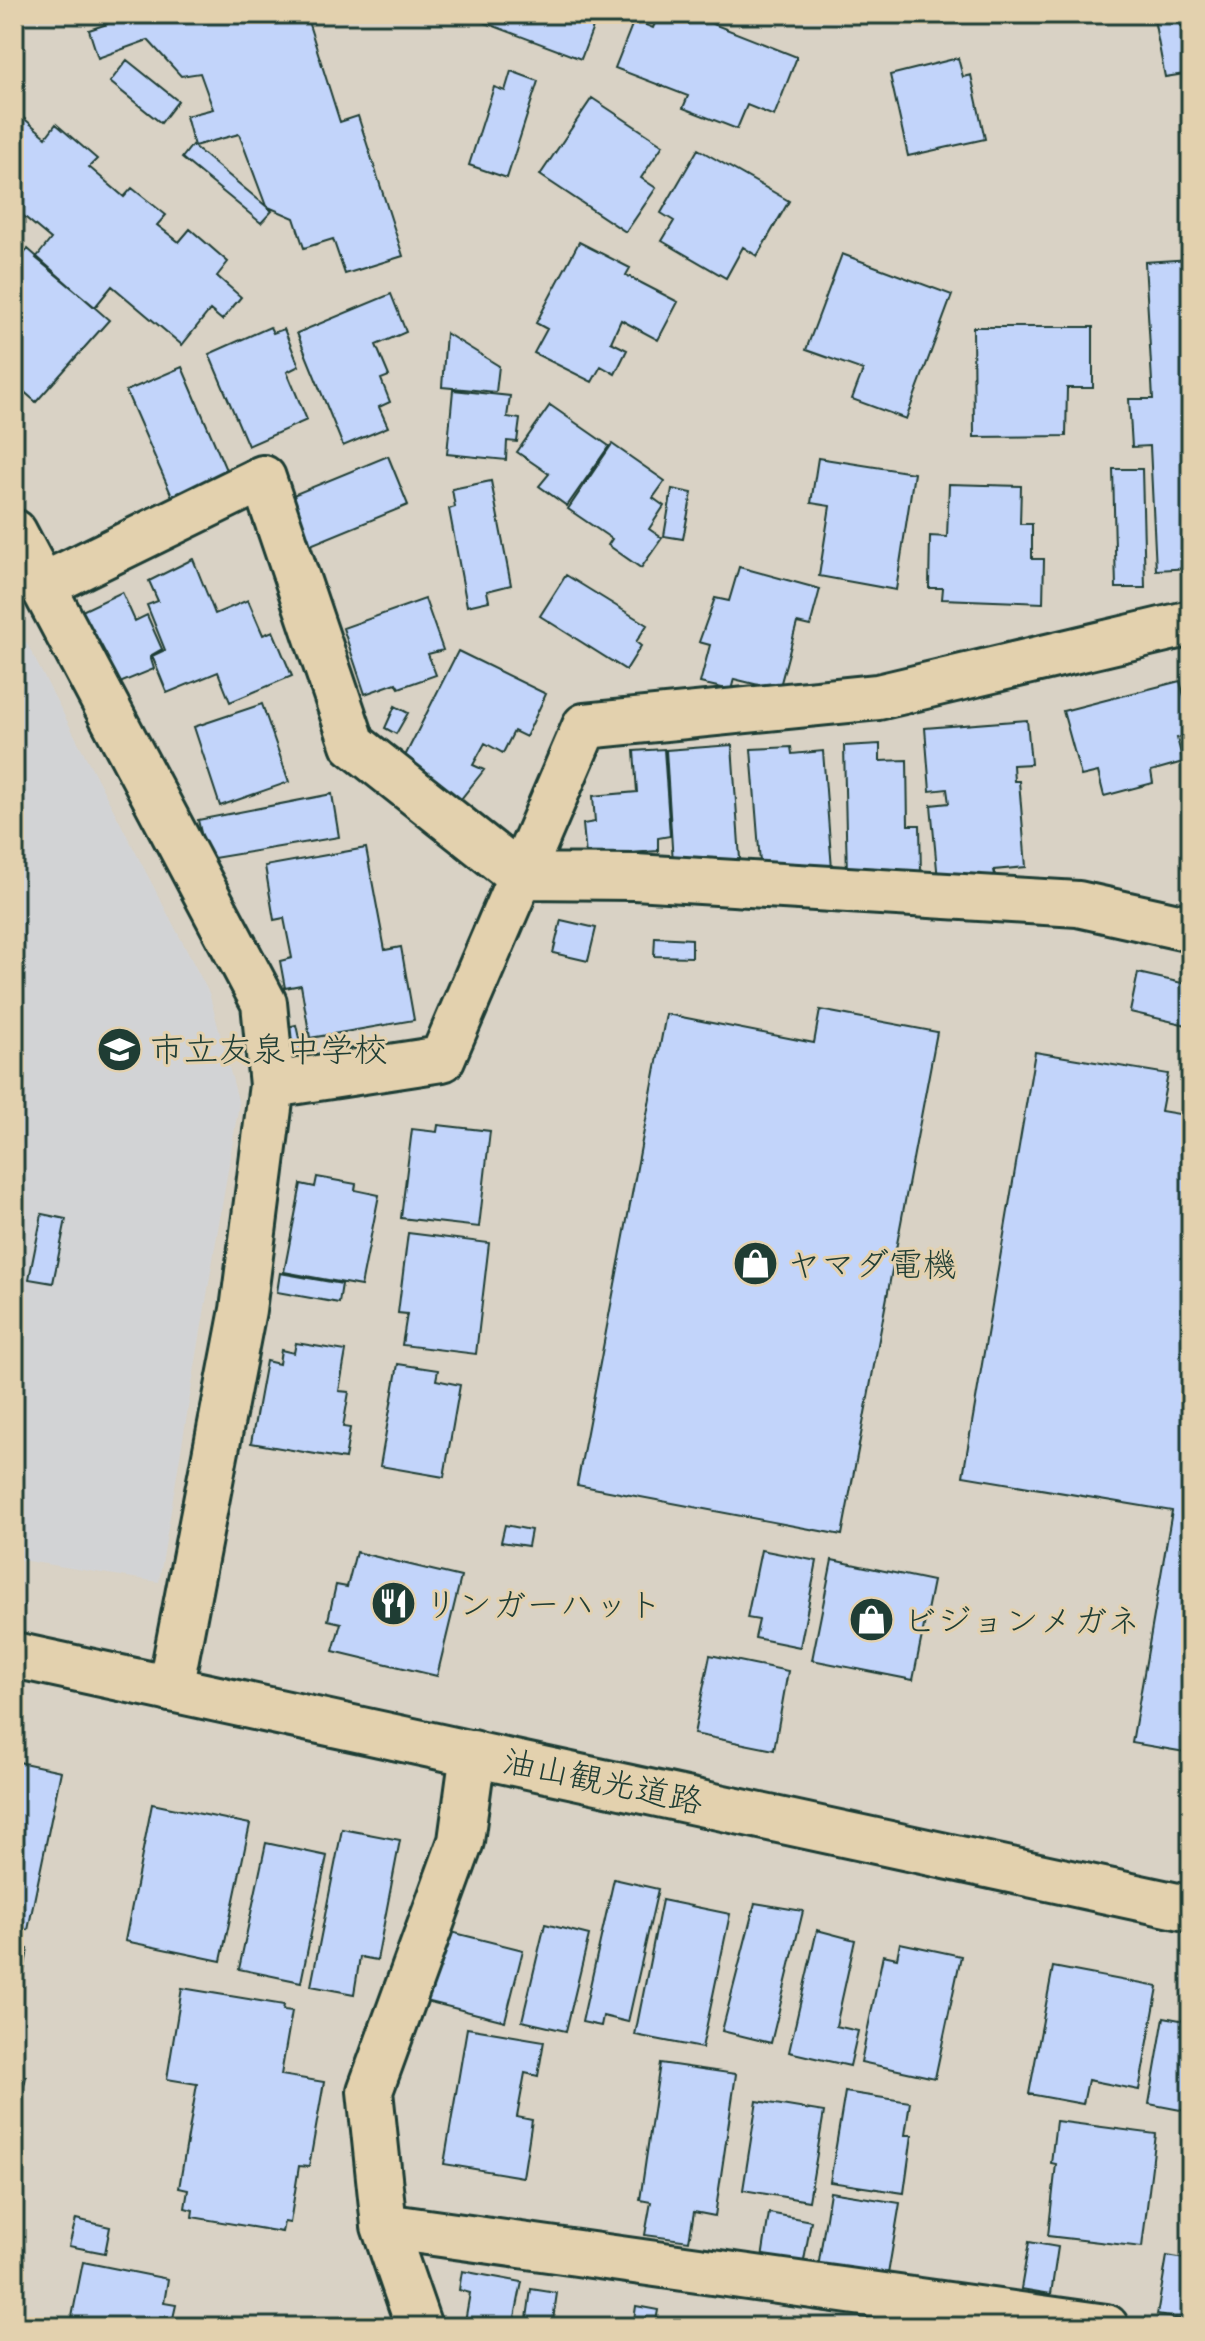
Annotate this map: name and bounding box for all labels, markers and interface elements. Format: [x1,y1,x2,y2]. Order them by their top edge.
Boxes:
school or university icon: 市立友泉中学校 [95,1025,143,1073]
place label: 市立友泉中学校 [150,1028,388,1071]
shop icon: ヤマダ電機 [732,1240,780,1288]
place label: ヤマダ電機 [787,1243,957,1286]
restaurant icon: リンガーハット [369,1580,417,1628]
place label: リンガーハット [424,1583,662,1626]
shop icon: ビジョンメガネ [848,1596,896,1644]
place label: ビジョンメガネ [903,1599,1141,1642]
street label: 油山観光道路 [499,1739,707,1823]

